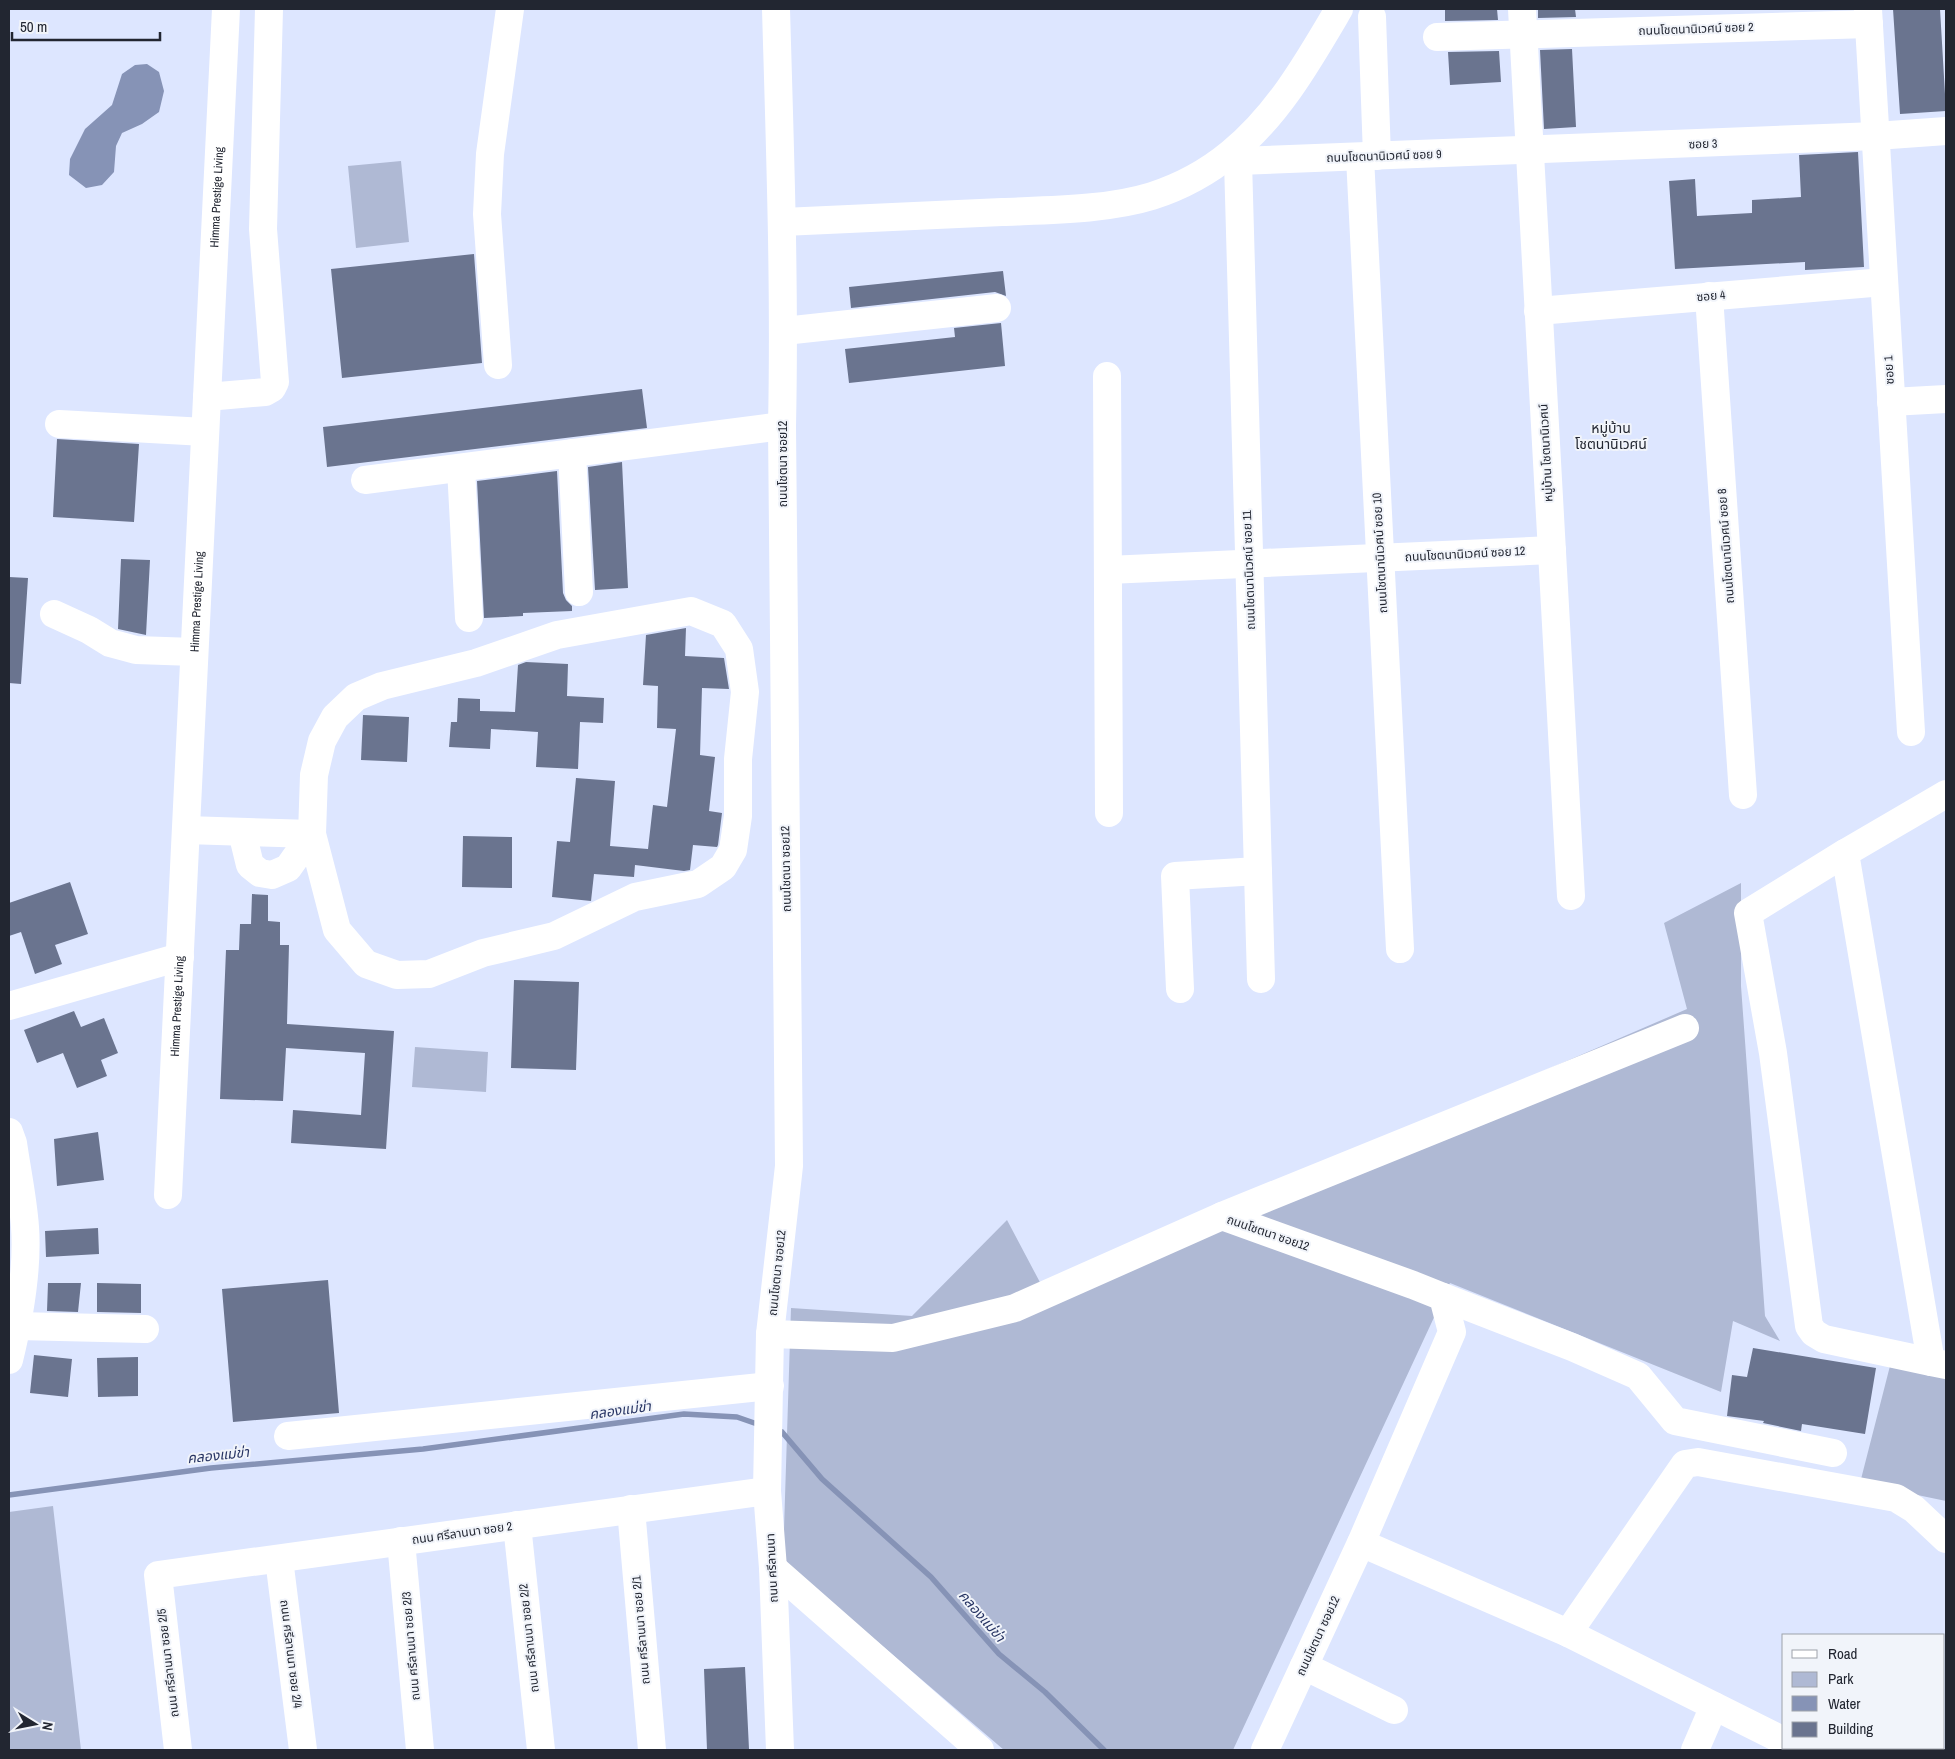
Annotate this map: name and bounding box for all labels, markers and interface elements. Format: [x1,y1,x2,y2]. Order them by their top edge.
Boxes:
scale bar [12,10,160,42]
text: 50 m [20,16,47,37]
street label: ถนนโชตนานิเวศน์ ซอย 2 [1638,19,1754,39]
street label: ซอย 3 [1688,136,1718,152]
street label: Himma Prestige Living [206,146,227,248]
street label: ถนนโชตนานิเวศน์ ซอย 9 [1326,146,1442,166]
street label: ซอย 4 [1696,287,1727,305]
street label: ซอย 1 [1880,355,1898,385]
street label: หมู่บ้าน โชตนานิเวศน์ [1535,404,1557,502]
district label: หมู่บ้าน โชตนานิเวศน์ [1575,419,1647,453]
street label: ถนนโชตนา ซอย12 [775,421,791,507]
street label: ถนนโชตนานิเวศน์ ซอย 8 [1714,488,1738,604]
street label: ถนนโชตนานิเวศน์ ซอย 10 [1369,492,1391,614]
street label: ถนนโชตนานิเวศน์ ซอย 11 [1239,509,1259,630]
street label: ถนนโชตนานิเวศน์ ซอย 12 [1404,543,1526,565]
street label: Himma Prestige Living [187,550,207,652]
street label: ถนนโชตนา ซอย12 [777,826,795,912]
street label: Himma Prestige Living [167,955,188,1057]
street label: ถนนโชตนา ซอย12 [1225,1211,1311,1255]
street label: ถนนโชตนา ซอย12 [765,1229,789,1317]
water label: คลองแม่ข่า [588,1397,653,1423]
water label: คลองแม่ข่า [186,1443,251,1467]
street label: ถนน ศรีลานนา ซอย 2 [411,1518,513,1548]
street label: ถนน ศรีลานนา [762,1533,782,1603]
street label: ถนน ศรีลานนา ซอย 2/1 [628,1574,654,1685]
street label: ถนน ศรีลานนา ซอย 2/2 [515,1583,543,1693]
water label: คลองแม่ข่า [955,1587,1010,1646]
street label: ถนน ศรีลานนา ซอย 2/3 [398,1591,424,1701]
street label: ถนนโชตนา ซอย12 [1293,1593,1343,1679]
street label: ถนน ศรีลานนา ซอย 2/4 [276,1599,306,1710]
street label: ถนน ศรีลานนา ซอย 2/5 [153,1607,183,1718]
legend [1782,1634,1945,1749]
text: Road [1828,1643,1857,1664]
text: Park [1828,1668,1854,1689]
text: Water [1828,1693,1860,1714]
north arrow [10,1699,60,1749]
text: Building [1828,1718,1873,1739]
text: N [38,1721,57,1732]

